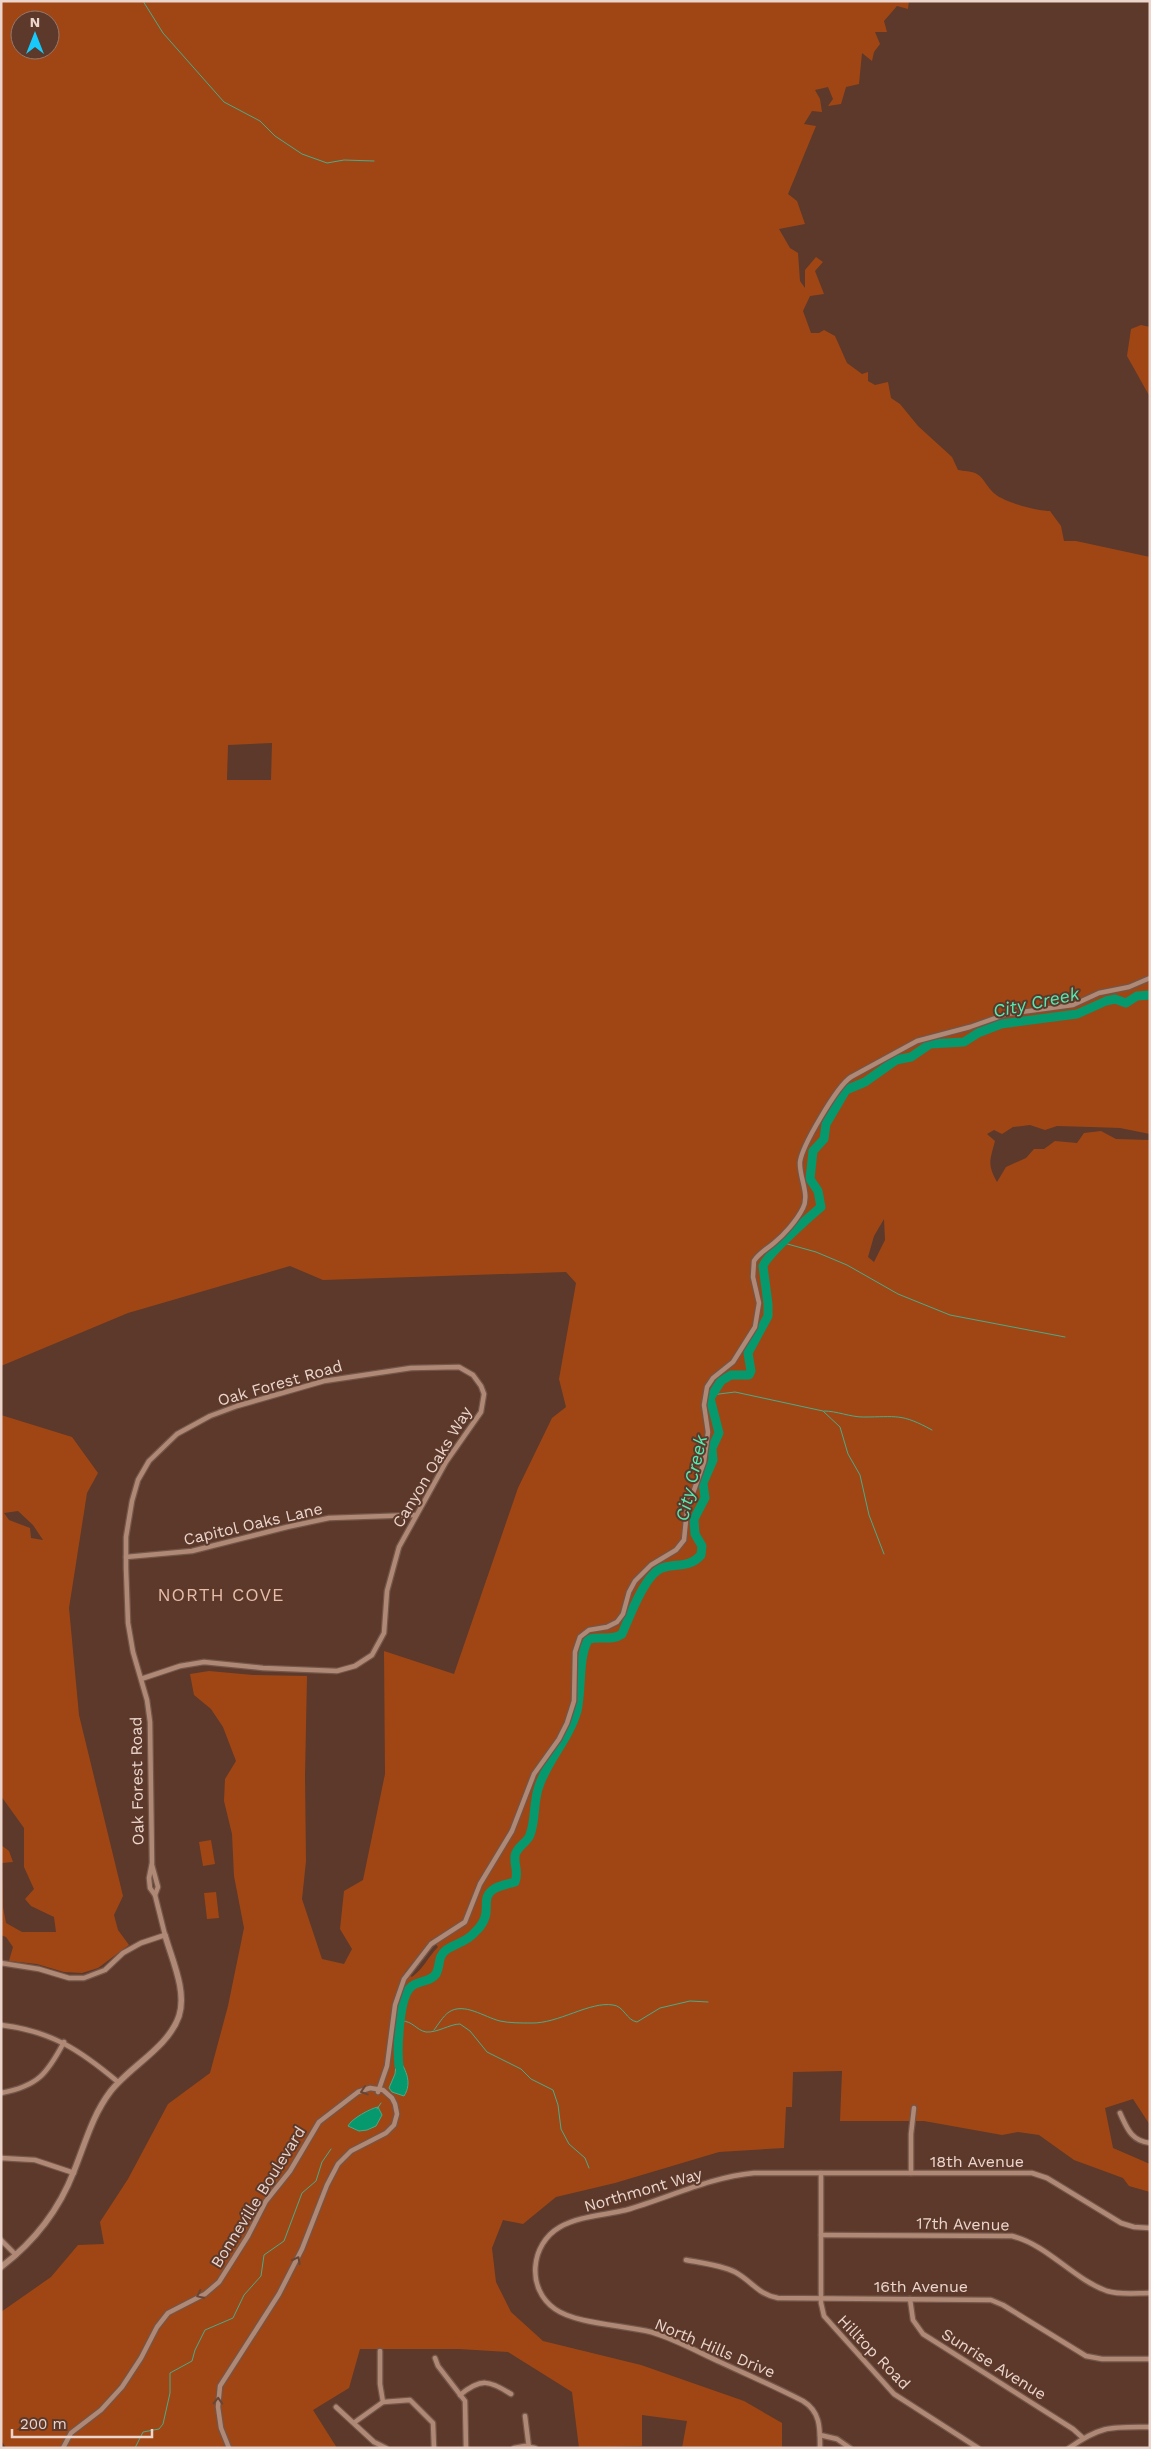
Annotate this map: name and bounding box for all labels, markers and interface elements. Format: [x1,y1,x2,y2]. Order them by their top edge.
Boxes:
north arrow [10,10,60,60]
text: N [30,14,40,30]
water label: City Creek [991,982,1082,1021]
street label: Oak Forest Road [215,1356,345,1410]
street label: Canyon Oaks Way [388,1402,476,1531]
water label: City Creek [671,1432,711,1523]
street label: Capitol Oaks Lane [182,1499,324,1549]
district label: NORTH COVE [157,1584,285,1605]
street label: Oak Forest Road [126,1716,148,1846]
one-way arrow [360,2085,369,2095]
street label: Bonneville Boulevard [207,2123,309,2271]
street label: 18th Avenue [930,2152,1024,2171]
street label: Northmont Way [582,2164,705,2216]
street label: 17th Avenue [916,2214,1010,2234]
one-way arrow [291,2256,301,2265]
street label: 16th Avenue [874,2277,968,2296]
one-way arrow [197,2289,206,2299]
street label: Hilltop Road [834,2311,914,2393]
street label: North Hills Drive [652,2314,778,2382]
street label: Sunrise Avenue [938,2324,1050,2404]
one-way arrow [213,2396,224,2404]
scale bar [12,2406,152,2438]
text: 200 m [20,2415,67,2433]

